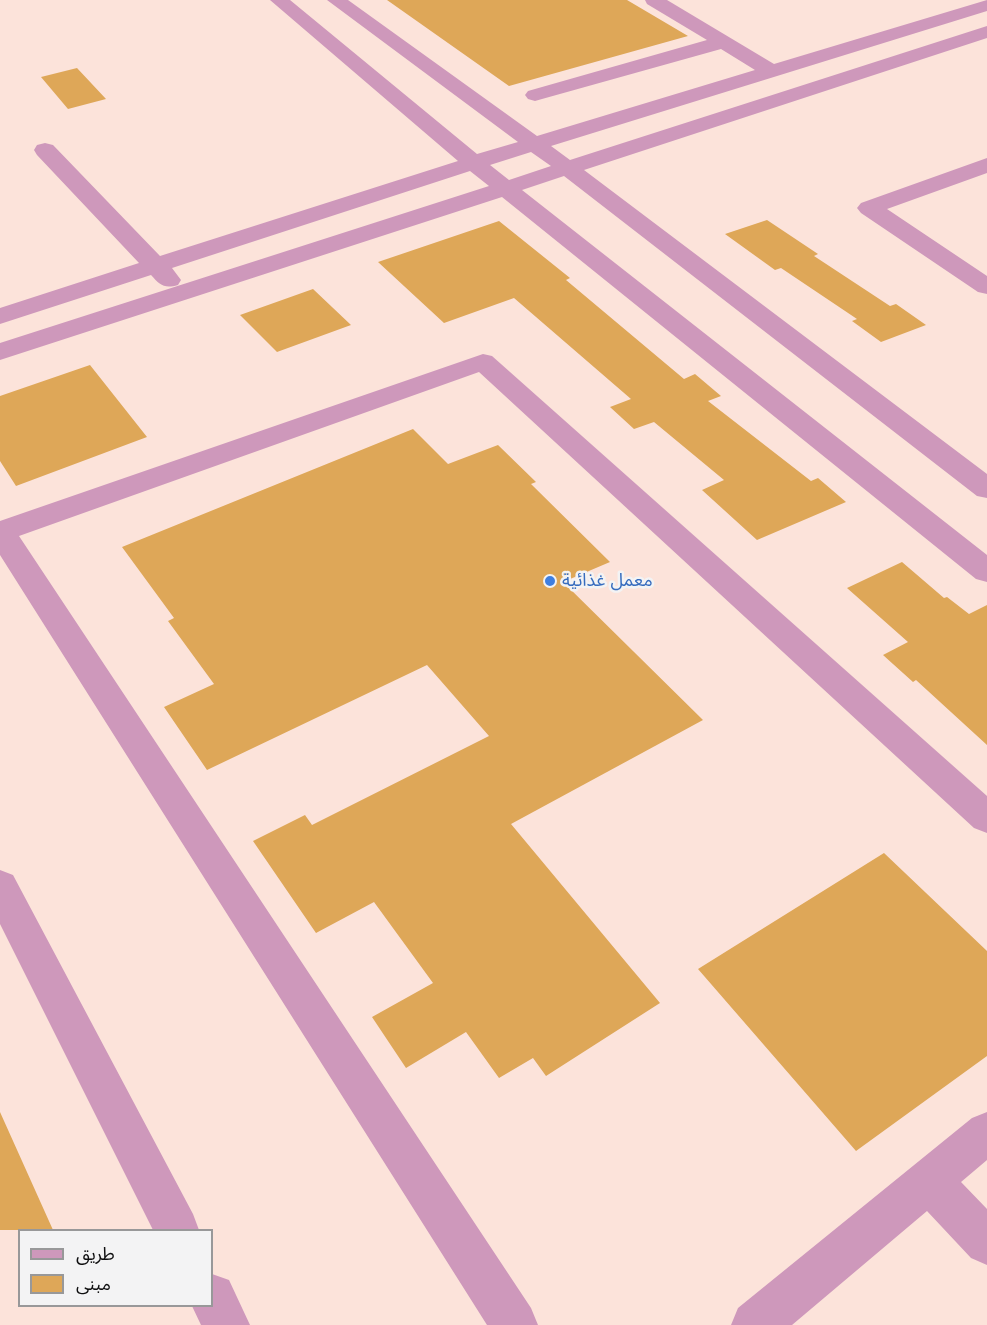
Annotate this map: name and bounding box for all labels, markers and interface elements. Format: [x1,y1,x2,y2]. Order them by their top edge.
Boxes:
place label: معمل غذائية [562,570,653,592]
marker: معمل غذائية [543,574,557,588]
legend [18,1229,213,1307]
text: طريق [76,1243,115,1265]
text: مبنى [76,1273,111,1295]

